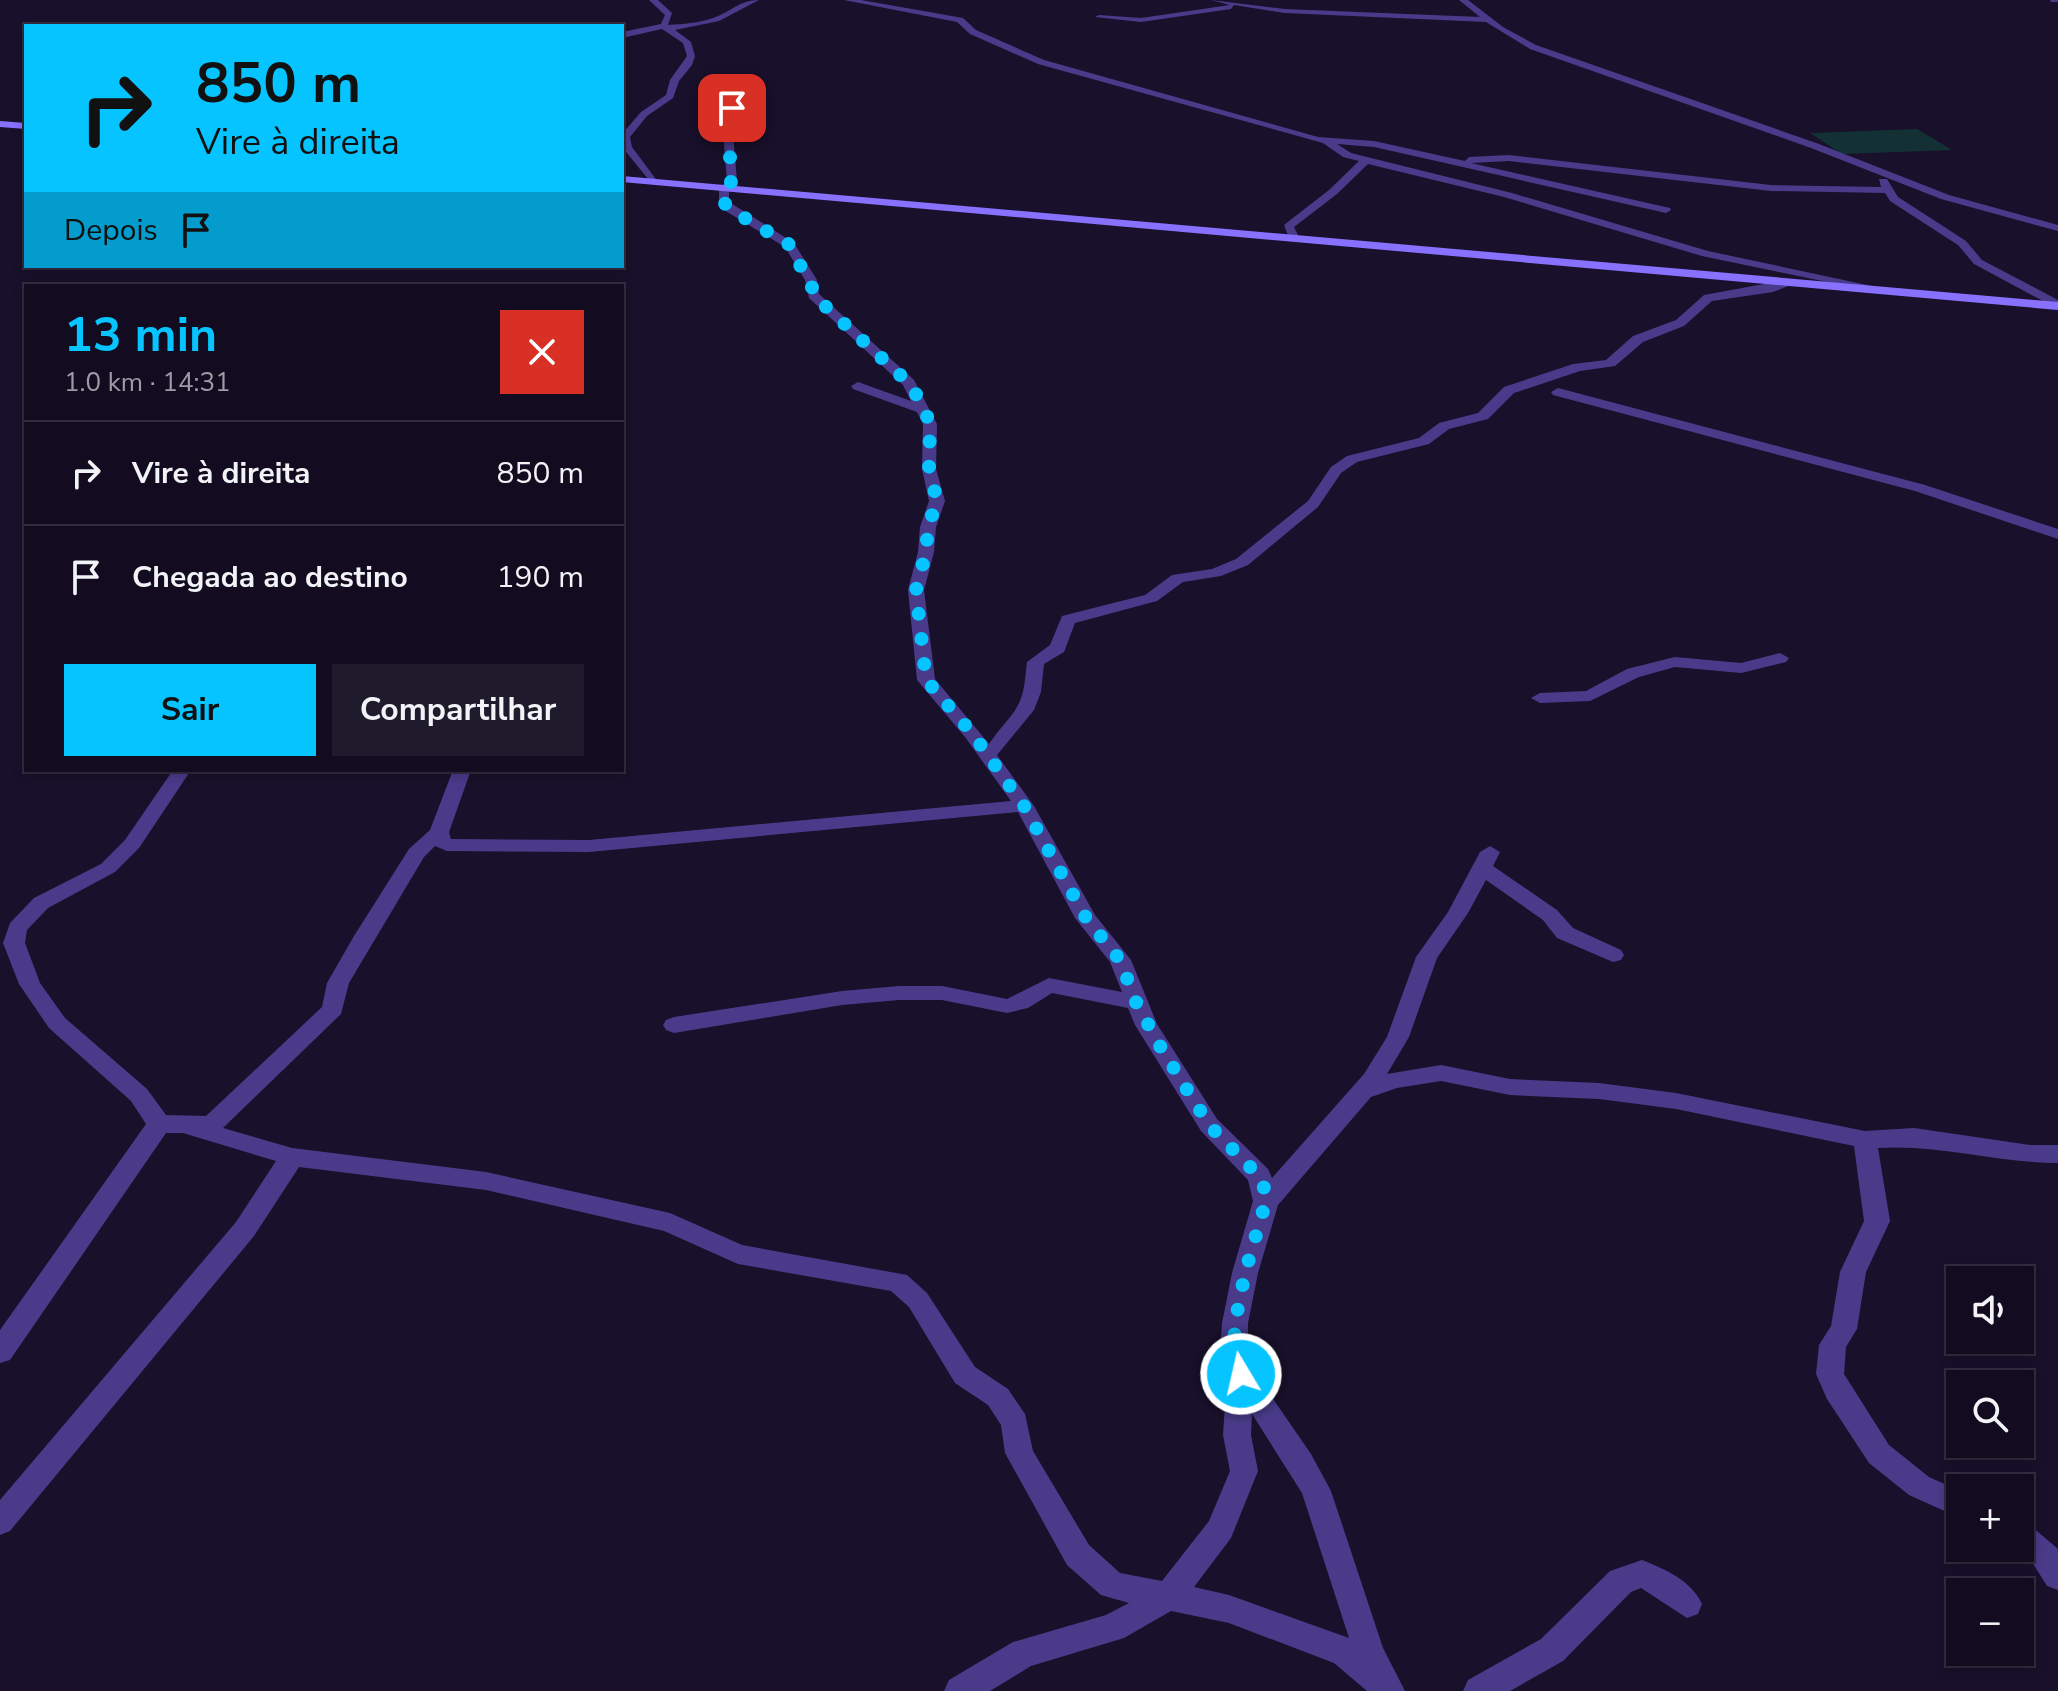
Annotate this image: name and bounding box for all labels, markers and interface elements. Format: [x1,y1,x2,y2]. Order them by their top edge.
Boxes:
text: 850 m [196,45,361,122]
icon: right [64,56,168,160]
pin [698,74,766,142]
icon: arrive [710,86,754,130]
text: Vire à direita [196,118,400,167]
icon: arrive [174,208,218,252]
text: Depois [64,210,158,251]
text: 13 min [64,302,217,368]
button: close [500,310,584,394]
text: 1.0 km · 14:31 [64,365,231,400]
icon: right [64,451,108,495]
text: Vire à direita [132,453,310,494]
text: 850 m [497,453,584,494]
icon: arrive [64,555,108,599]
text: Chegada ao destino [132,557,408,598]
text: 190 m [497,557,584,598]
button: Sair [64,664,316,756]
button: Compartilhar [332,664,584,756]
map controls [1946,1266,2034,1666]
button: sound [1946,1266,2034,1354]
position arrow [1199,1332,1283,1416]
button: search [1946,1370,2034,1458]
button: + [1946,1474,2034,1562]
button: − [1946,1578,2034,1666]

